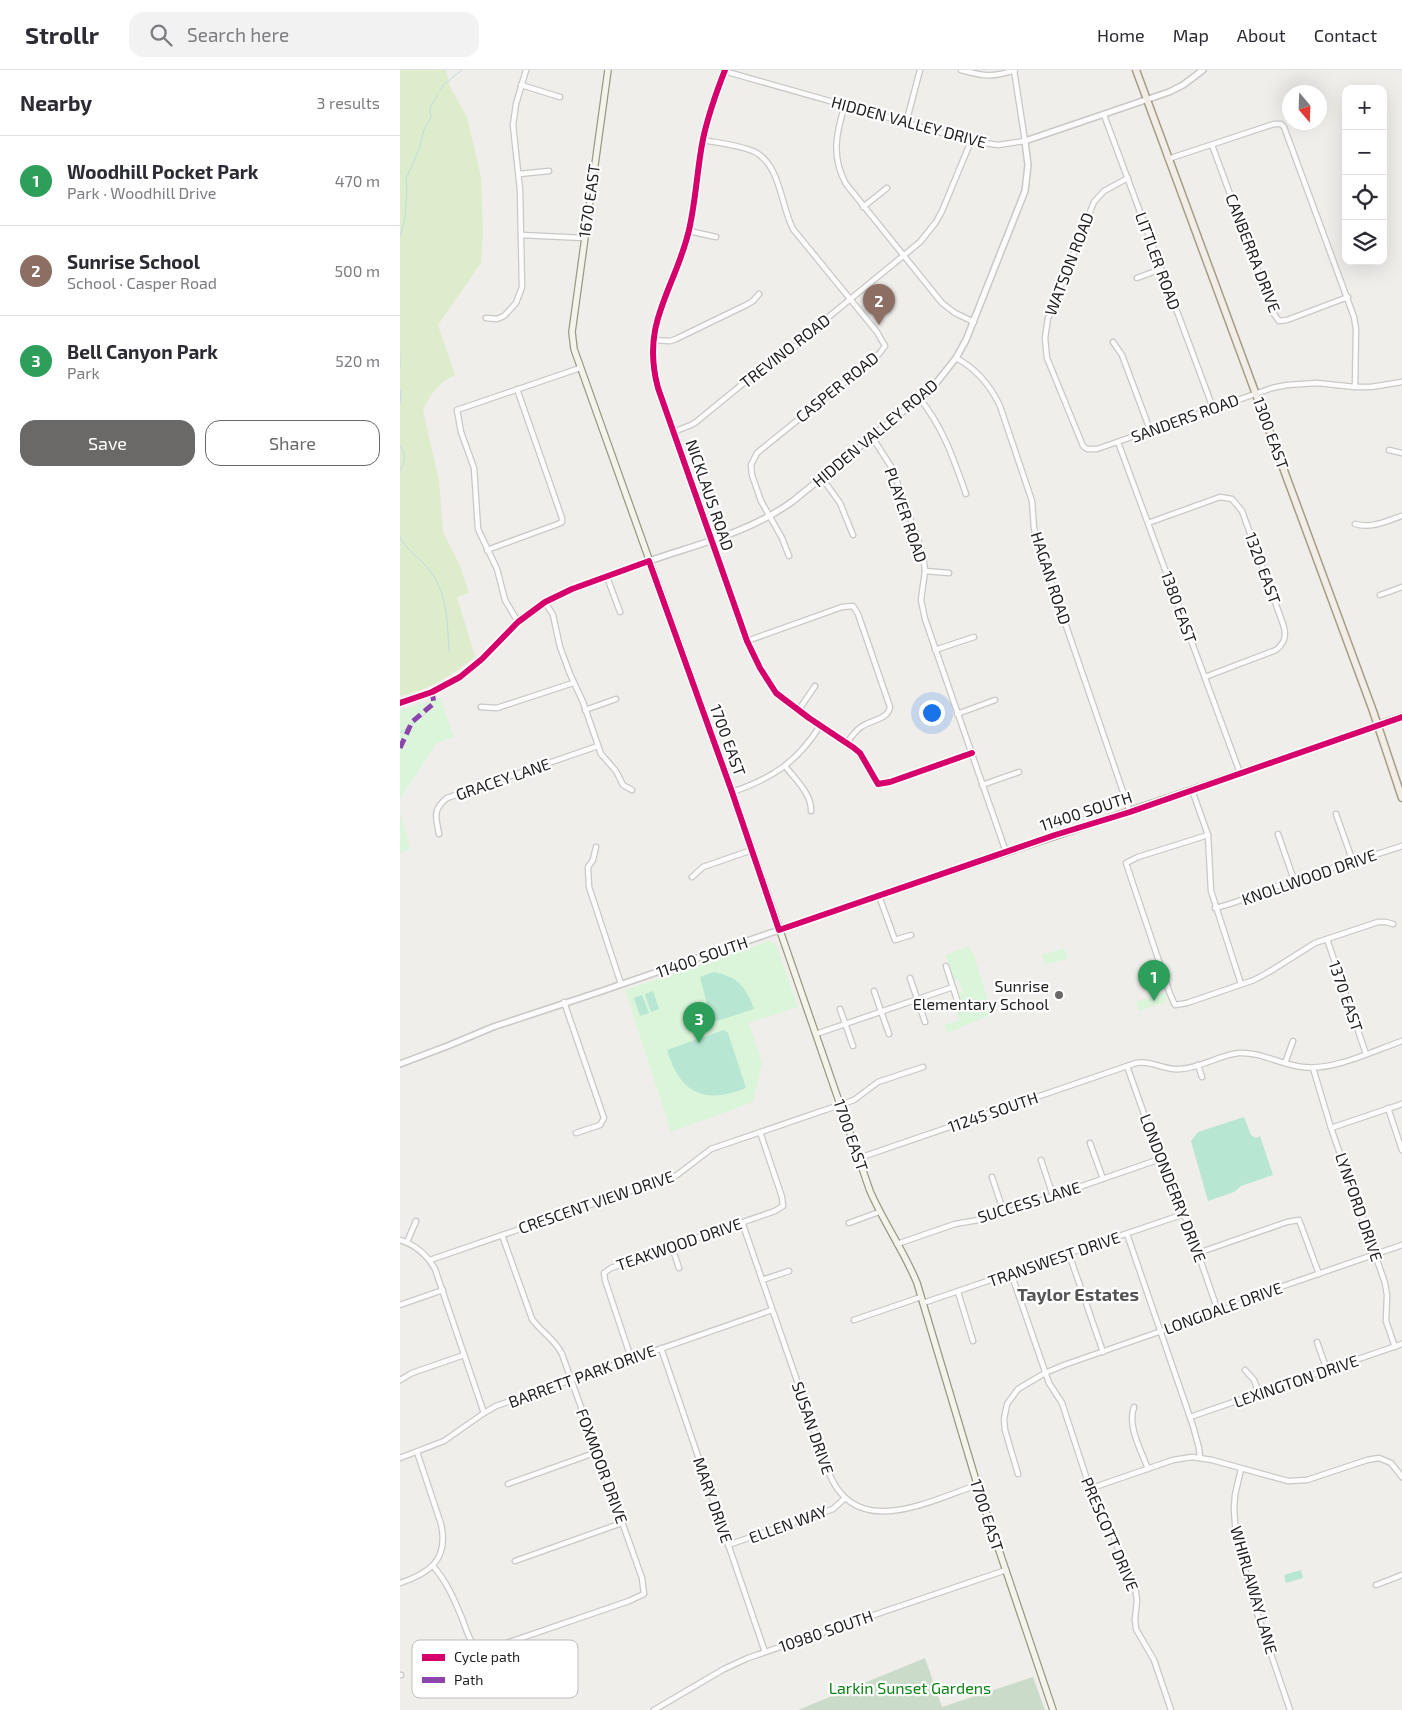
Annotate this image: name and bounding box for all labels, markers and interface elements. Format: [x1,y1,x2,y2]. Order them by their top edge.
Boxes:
search box [129,12,479,57]
text: Strollr [25,20,99,49]
icon: search [147,21,175,49]
text: Search here [187,23,289,46]
text: Home [1097,24,1145,46]
text: Map [1173,24,1209,46]
text: About [1237,24,1286,46]
text: Contact [1314,24,1377,46]
north arrow [1282,85,1327,130]
map controls [1342,85,1387,265]
button: + [1342,85,1387,130]
text: Nearby [20,90,92,115]
street label: HIDDEN VALLEY DRIVE [830,92,989,151]
text: 3 results [317,93,380,112]
button: − [1342,130,1387,175]
text: Woodhill Pocket Park [67,160,258,183]
street label: 1670 EAST [574,163,603,239]
text: 1 [33,171,39,190]
text: 470 m [335,171,380,190]
button: locate [1342,175,1387,220]
text: Park · Woodhill Drive [67,183,216,202]
street label: CANBERRA DRIVE [1222,191,1285,315]
street label: LITTLER ROAD [1132,209,1185,312]
street label: WATSON ROAD [1040,210,1097,318]
button: layers [1342,220,1387,265]
text: Sunrise School [67,250,200,273]
text: 2 [31,261,41,280]
text: 500 m [335,261,380,280]
text: School · Casper Road [67,273,217,292]
pin: 2 [863,284,895,325]
street label: TREVINO ROAD [736,310,833,392]
text: Bell Canyon Park [67,340,218,363]
street label: CASPER ROAD [791,347,882,426]
text: 3 [31,351,41,370]
text: 520 m [335,351,380,370]
text: Park [67,363,100,382]
street label: HIDDEN VALLEY ROAD [808,375,941,490]
street label: SANDERS ROAD [1128,389,1241,446]
street label: 1300 EAST [1250,394,1293,471]
button: Save [20,420,195,466]
button: Share [205,420,380,466]
street label: NICKLAUS ROAD [683,437,738,553]
street label: PLAYER ROAD [881,465,932,565]
street label: HAGAN ROAD [1028,529,1075,627]
street label: 1320 EAST [1242,530,1285,606]
street label: 1380 EAST [1158,568,1201,646]
your location [919,700,945,726]
street label: 1700 EAST [707,702,750,778]
street label: GRACEY LANE [453,753,553,804]
street label: 11400 SOUTH [1037,787,1134,834]
street label: KNOLLWOOD DRIVE [1239,845,1379,909]
street label: 11400 SOUTH [653,932,750,981]
street label: 1370 EAST [1325,958,1367,1034]
pin: 1 [1138,960,1170,1001]
place label: Sunrise Elementary School [913,976,1049,1013]
marker: Sunrise Elementary School [1053,989,1065,1001]
pin: 3 [683,1002,715,1043]
street label: 11245 SOUTH [945,1087,1040,1136]
street label: 1700 EAST [830,1096,873,1173]
street label: LONDONDERRY DRIVE [1136,1111,1211,1265]
street label: LYNFORD DRIVE [1332,1150,1387,1264]
street label: CRESCENT VIEW DRIVE [516,1166,676,1237]
street label: SUCCESS LANE [975,1177,1083,1226]
street label: TEAKWOOD DRIVE [613,1213,744,1274]
street label: TRANSWEST DRIVE [985,1227,1122,1290]
street label: LONGDALE DRIVE [1161,1277,1285,1338]
district label: Taylor Estates [1017,1283,1139,1305]
street label: BARRETT PARK DRIVE [506,1340,658,1411]
street label: LEXINGTON DRIVE [1231,1350,1361,1411]
street label: SUSAN DRIVE [789,1379,838,1477]
street label: FOXMOOR DRIVE [573,1406,632,1526]
street label: MARY DRIVE [690,1454,737,1545]
street label: PRESCOTT DRIVE [1078,1474,1143,1594]
street label: 1700 EAST [967,1476,1008,1553]
street label: ELLEN WAY [746,1501,830,1546]
street label: WHIRLAWAY LANE [1227,1524,1282,1656]
street label: 10980 SOUTH [776,1606,875,1656]
legend [412,1640,578,1698]
text: Cycle path [454,1648,520,1665]
text: Path [454,1671,483,1688]
park label: Larkin Sunset Gardens [829,1678,991,1697]

